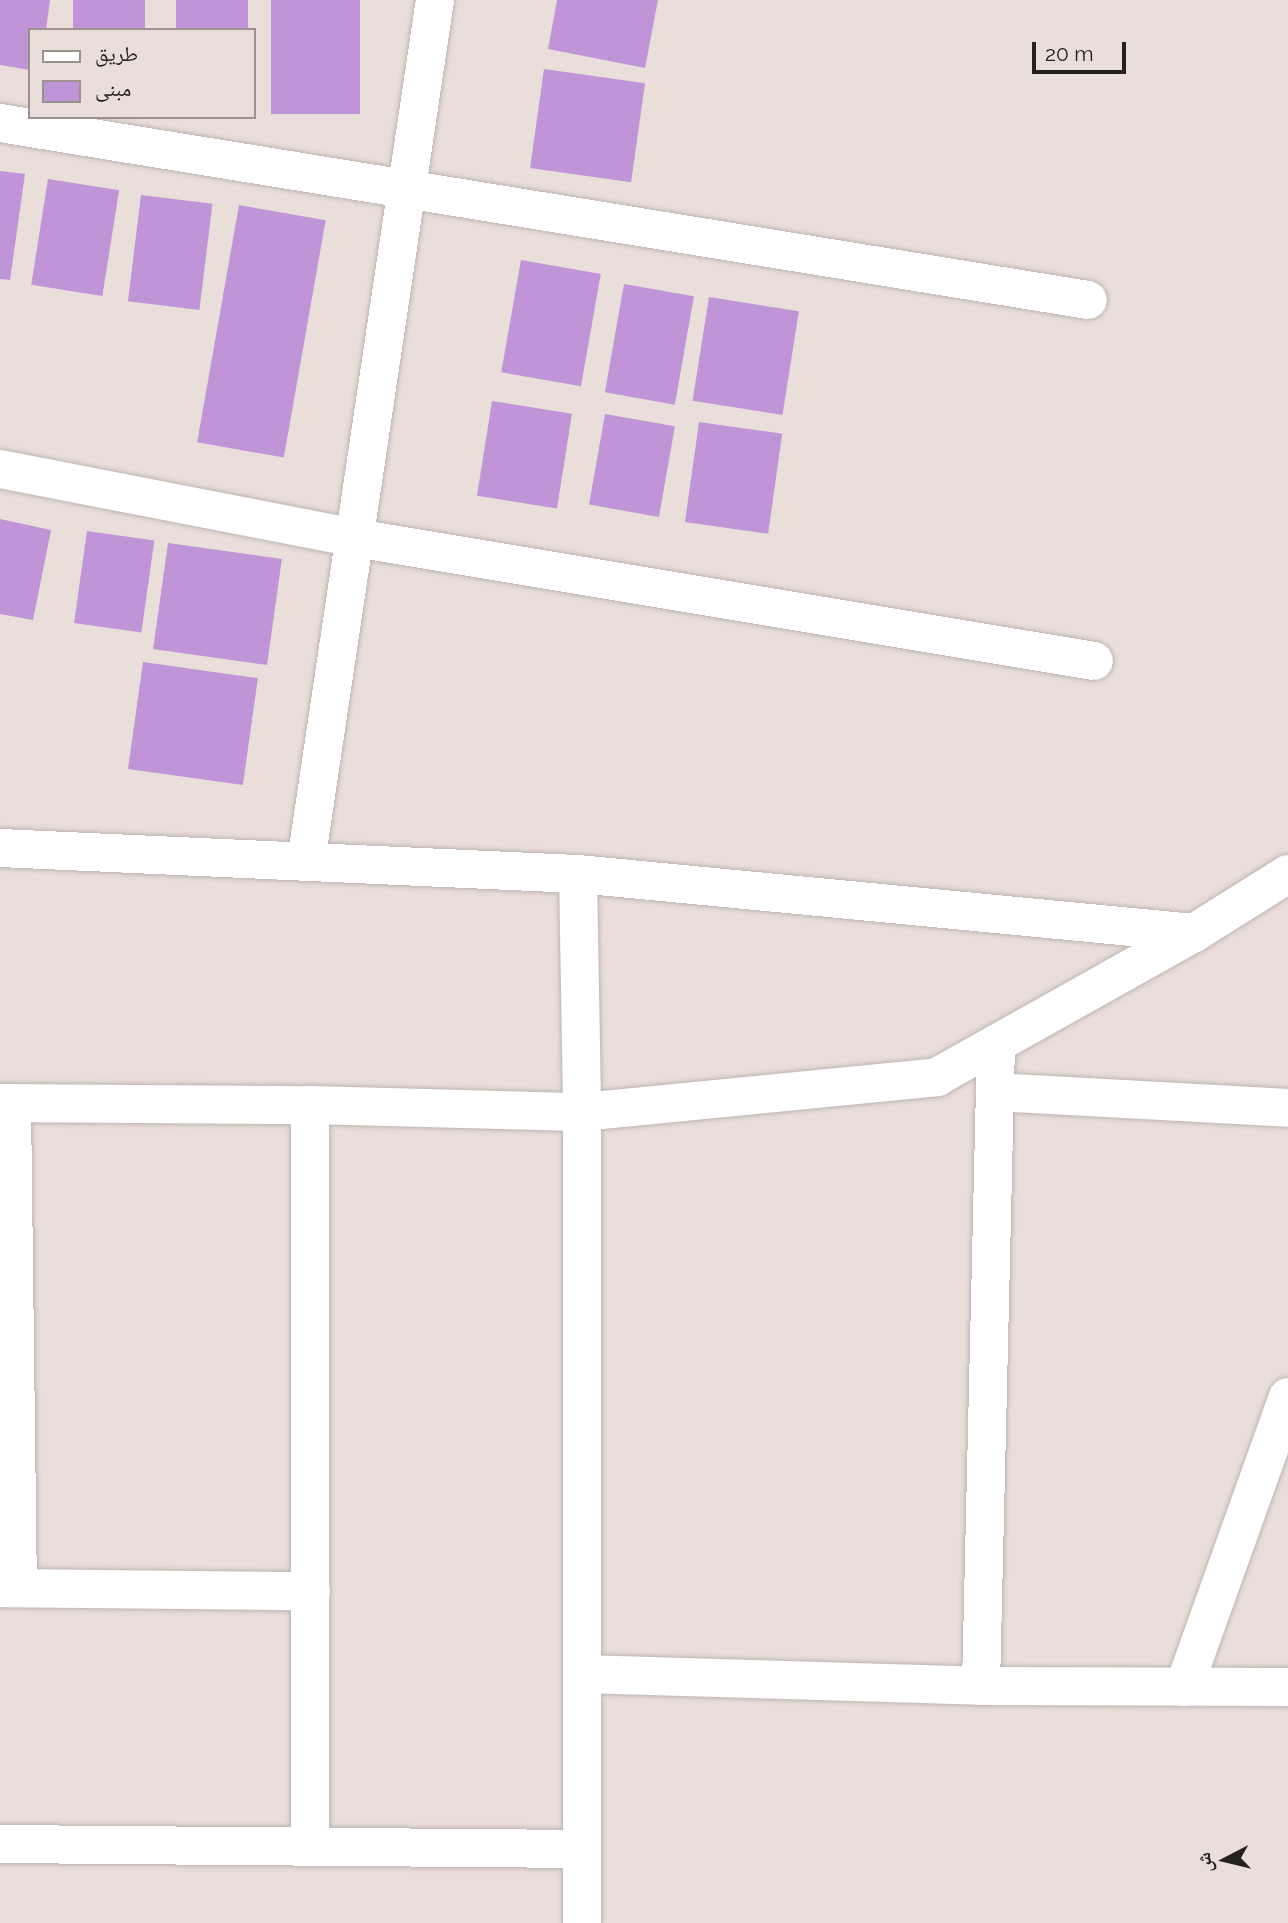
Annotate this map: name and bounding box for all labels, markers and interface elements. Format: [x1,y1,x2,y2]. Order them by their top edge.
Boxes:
legend [28,28,256,119]
scale bar [1036,28,1130,72]
text: طريق [95,41,138,66]
text: 20 m [1045,41,1093,66]
text: مبنى [95,76,131,101]
north arrow [1190,1825,1260,1895]
text: ش [1192,1851,1216,1874]

